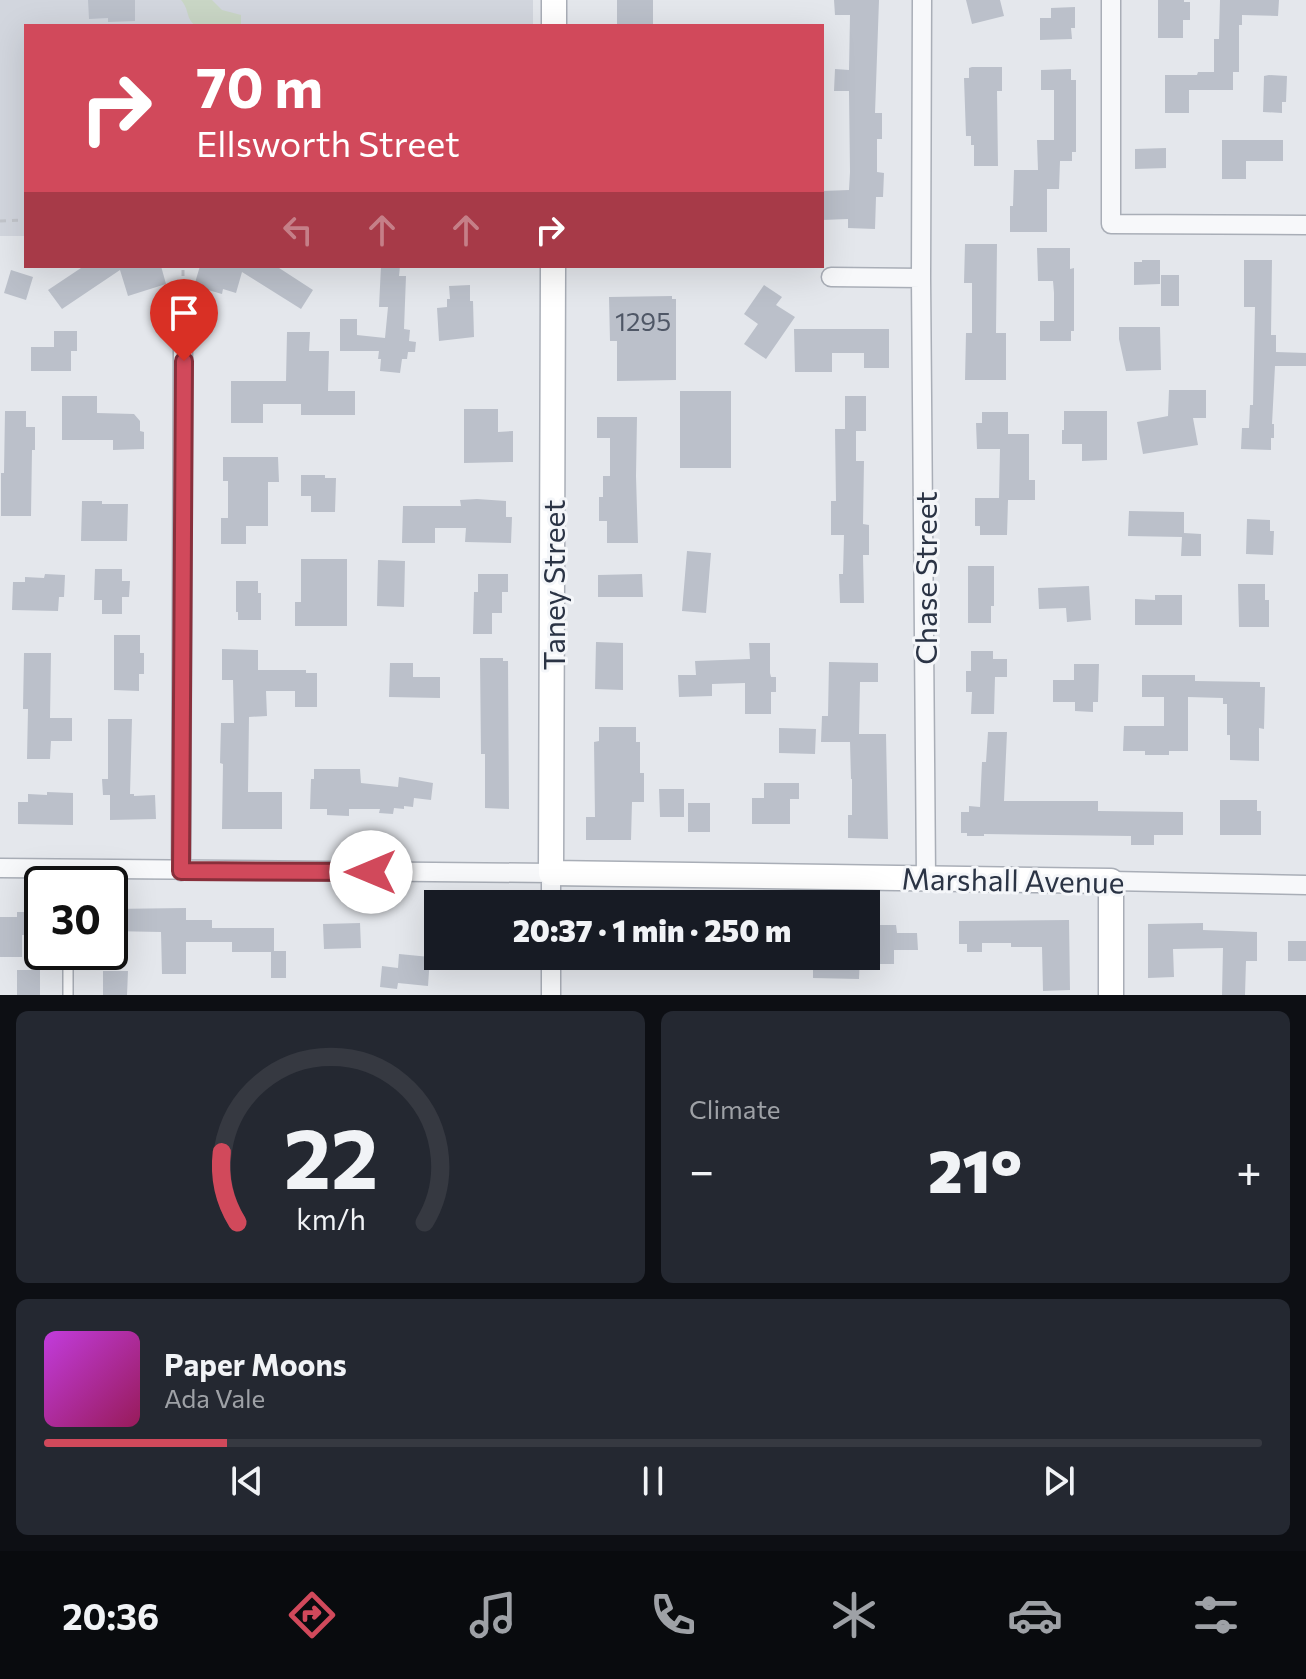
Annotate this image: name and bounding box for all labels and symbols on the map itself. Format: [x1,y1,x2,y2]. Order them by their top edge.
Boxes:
pin [150,279,218,361]
house number: 1295 [615,305,671,336]
street label: Chase Street [906,491,943,665]
street label: Taney Street [534,499,571,671]
position arrow [329,830,413,914]
street label: Marshall Avenue [901,859,1125,899]
speed limit sign: 30 [24,866,128,970]

